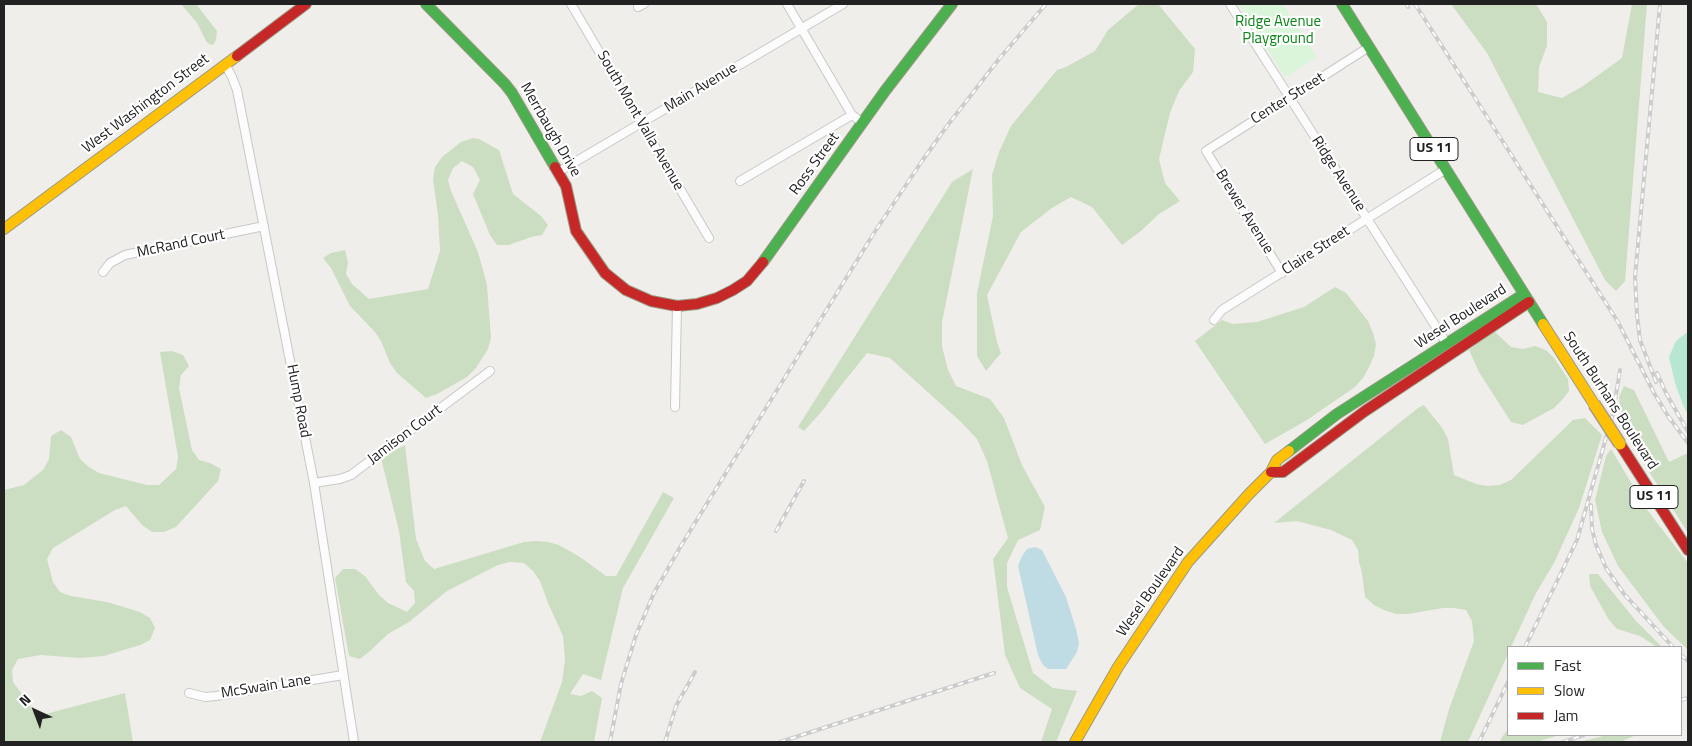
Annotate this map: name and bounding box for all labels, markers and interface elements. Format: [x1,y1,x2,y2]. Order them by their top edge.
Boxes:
park label: Ridge Avenue Playground [1235,13,1321,48]
street label: South Mont Valla Avenue [593,48,687,194]
street label: West Washington Street [79,50,213,158]
street label: Main Avenue [661,59,741,117]
street label: Center Street [1248,69,1328,129]
street label: Merrbaugh Drive [516,80,584,180]
street label: Ross Street [786,129,844,199]
street label: Ridge Avenue [1307,133,1369,215]
road number: US 11 [1410,138,1458,160]
street label: Brewer Avenue [1211,166,1277,258]
street label: Claire Street [1279,222,1353,280]
street label: McRand Court [135,226,227,262]
street label: Wesel Boulevard [1412,281,1510,353]
street label: South Burhans Boulevard [1559,329,1661,473]
street label: Hump Road [282,363,314,439]
street label: Jamison Court [364,401,446,469]
road number: US 11 [1630,486,1678,508]
street label: Wesel Boulevard [1113,544,1189,640]
legend [1507,646,1682,736]
text: Fast [1554,654,1581,677]
street label: McSwain Lane [220,671,312,703]
text: Slow [1554,679,1585,702]
north arrow [10,686,60,736]
text: N [14,689,35,711]
text: Jam [1554,704,1578,727]

